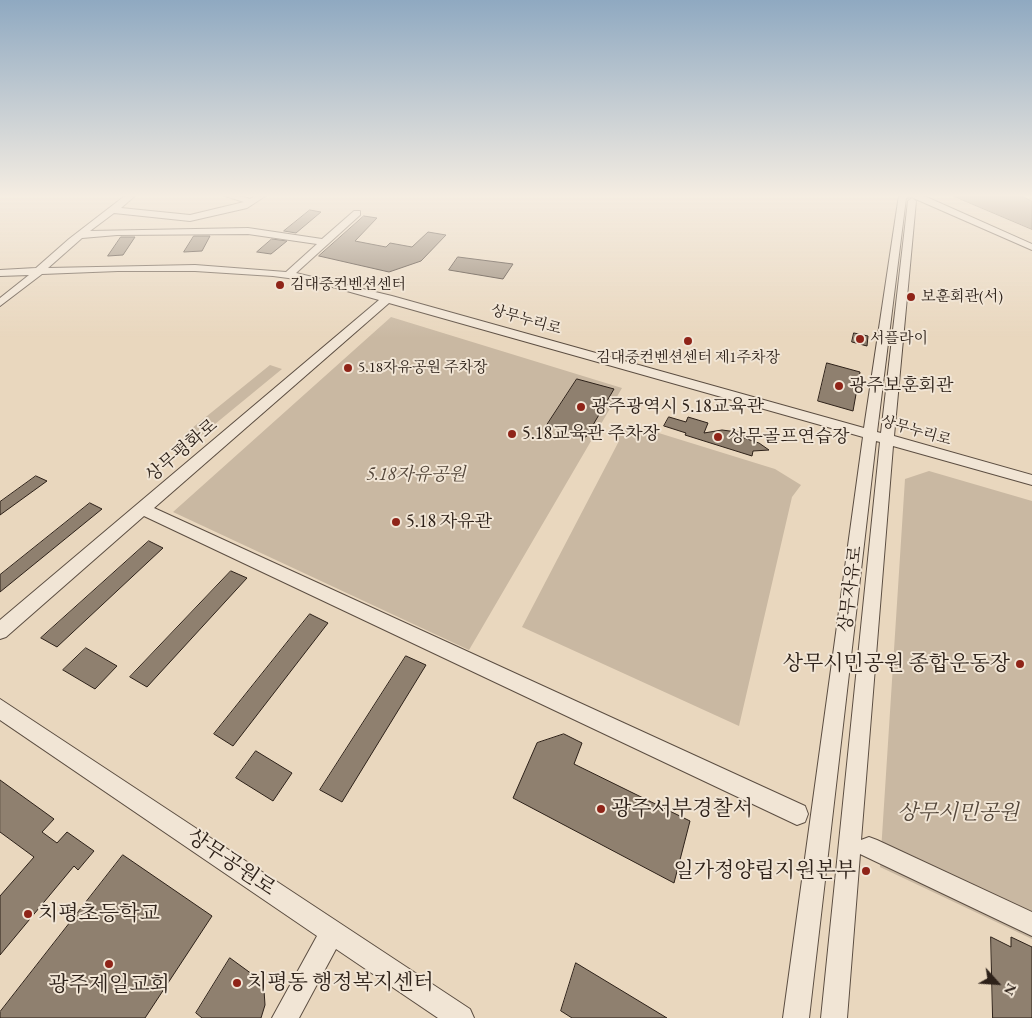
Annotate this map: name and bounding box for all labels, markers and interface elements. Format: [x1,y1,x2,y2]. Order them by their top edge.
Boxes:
place label: 김대중컨벤션센터 [290,276,406,294]
marker: 김대중컨벤션센터 [274,279,286,291]
place label: 보훈회관(서) [921,288,1003,306]
marker: 보훈회관(서) [905,291,917,303]
street label: 상무누리로 [489,301,563,339]
place label: 서플라이 [870,330,928,348]
marker: 서플라이 [854,333,866,345]
marker: 김대중컨벤션센터 제1주차장 [682,335,694,347]
place label: 김대중컨벤션센터 제1주차장 [596,349,780,367]
place label: 5.18자유공원 주차장 [358,359,487,377]
marker: 5.18자유공원 주차장 [342,362,354,374]
place label: 광주보훈회관 [849,375,953,397]
marker: 광주보훈회관 [833,380,845,392]
place label: 광주광역시 5.18교육관 [591,396,764,418]
marker: 광주광역시 5.18교육관 [575,401,587,413]
street label: 상무누리로 [879,412,953,450]
street label: 상무평화로 [142,415,222,487]
place label: 5.18교육관 주차장 [522,423,660,445]
place label: 상무골프연습장 [728,426,850,448]
marker: 5.18교육관 주차장 [506,428,518,440]
marker: 상무골프연습장 [712,431,724,443]
park label: 5.18자유공원 [366,464,466,486]
place label: 5.18 자유관 [406,511,492,533]
marker: 5.18 자유관 [390,516,402,528]
street label: 상무자유로 [835,545,867,633]
place label: 상무시민공원 종합운동장 [783,651,1010,677]
marker: 상무시민공원 종합운동장 [1014,658,1026,670]
place label: 광주서부경찰서 [611,796,753,822]
park label: 상무시민공원 [897,800,1019,826]
marker: 광주서부경찰서 [595,803,607,815]
street label: 상무공원로 [182,824,280,902]
place label: 일가정양립지원본부 [673,858,856,884]
marker: 일가정양립지원본부 [860,865,872,877]
place label: 치평초등학교 [38,901,160,927]
marker: 치평초등학교 [22,908,34,920]
marker: 광주제일교회 [103,958,115,970]
north arrow [972,958,1022,1008]
place label: 치평동 행정복지센터 [247,970,434,996]
place label: 광주제일교회 [48,972,170,998]
marker: 치평동 행정복지센터 [231,977,243,989]
text: N [1000,981,1021,999]

